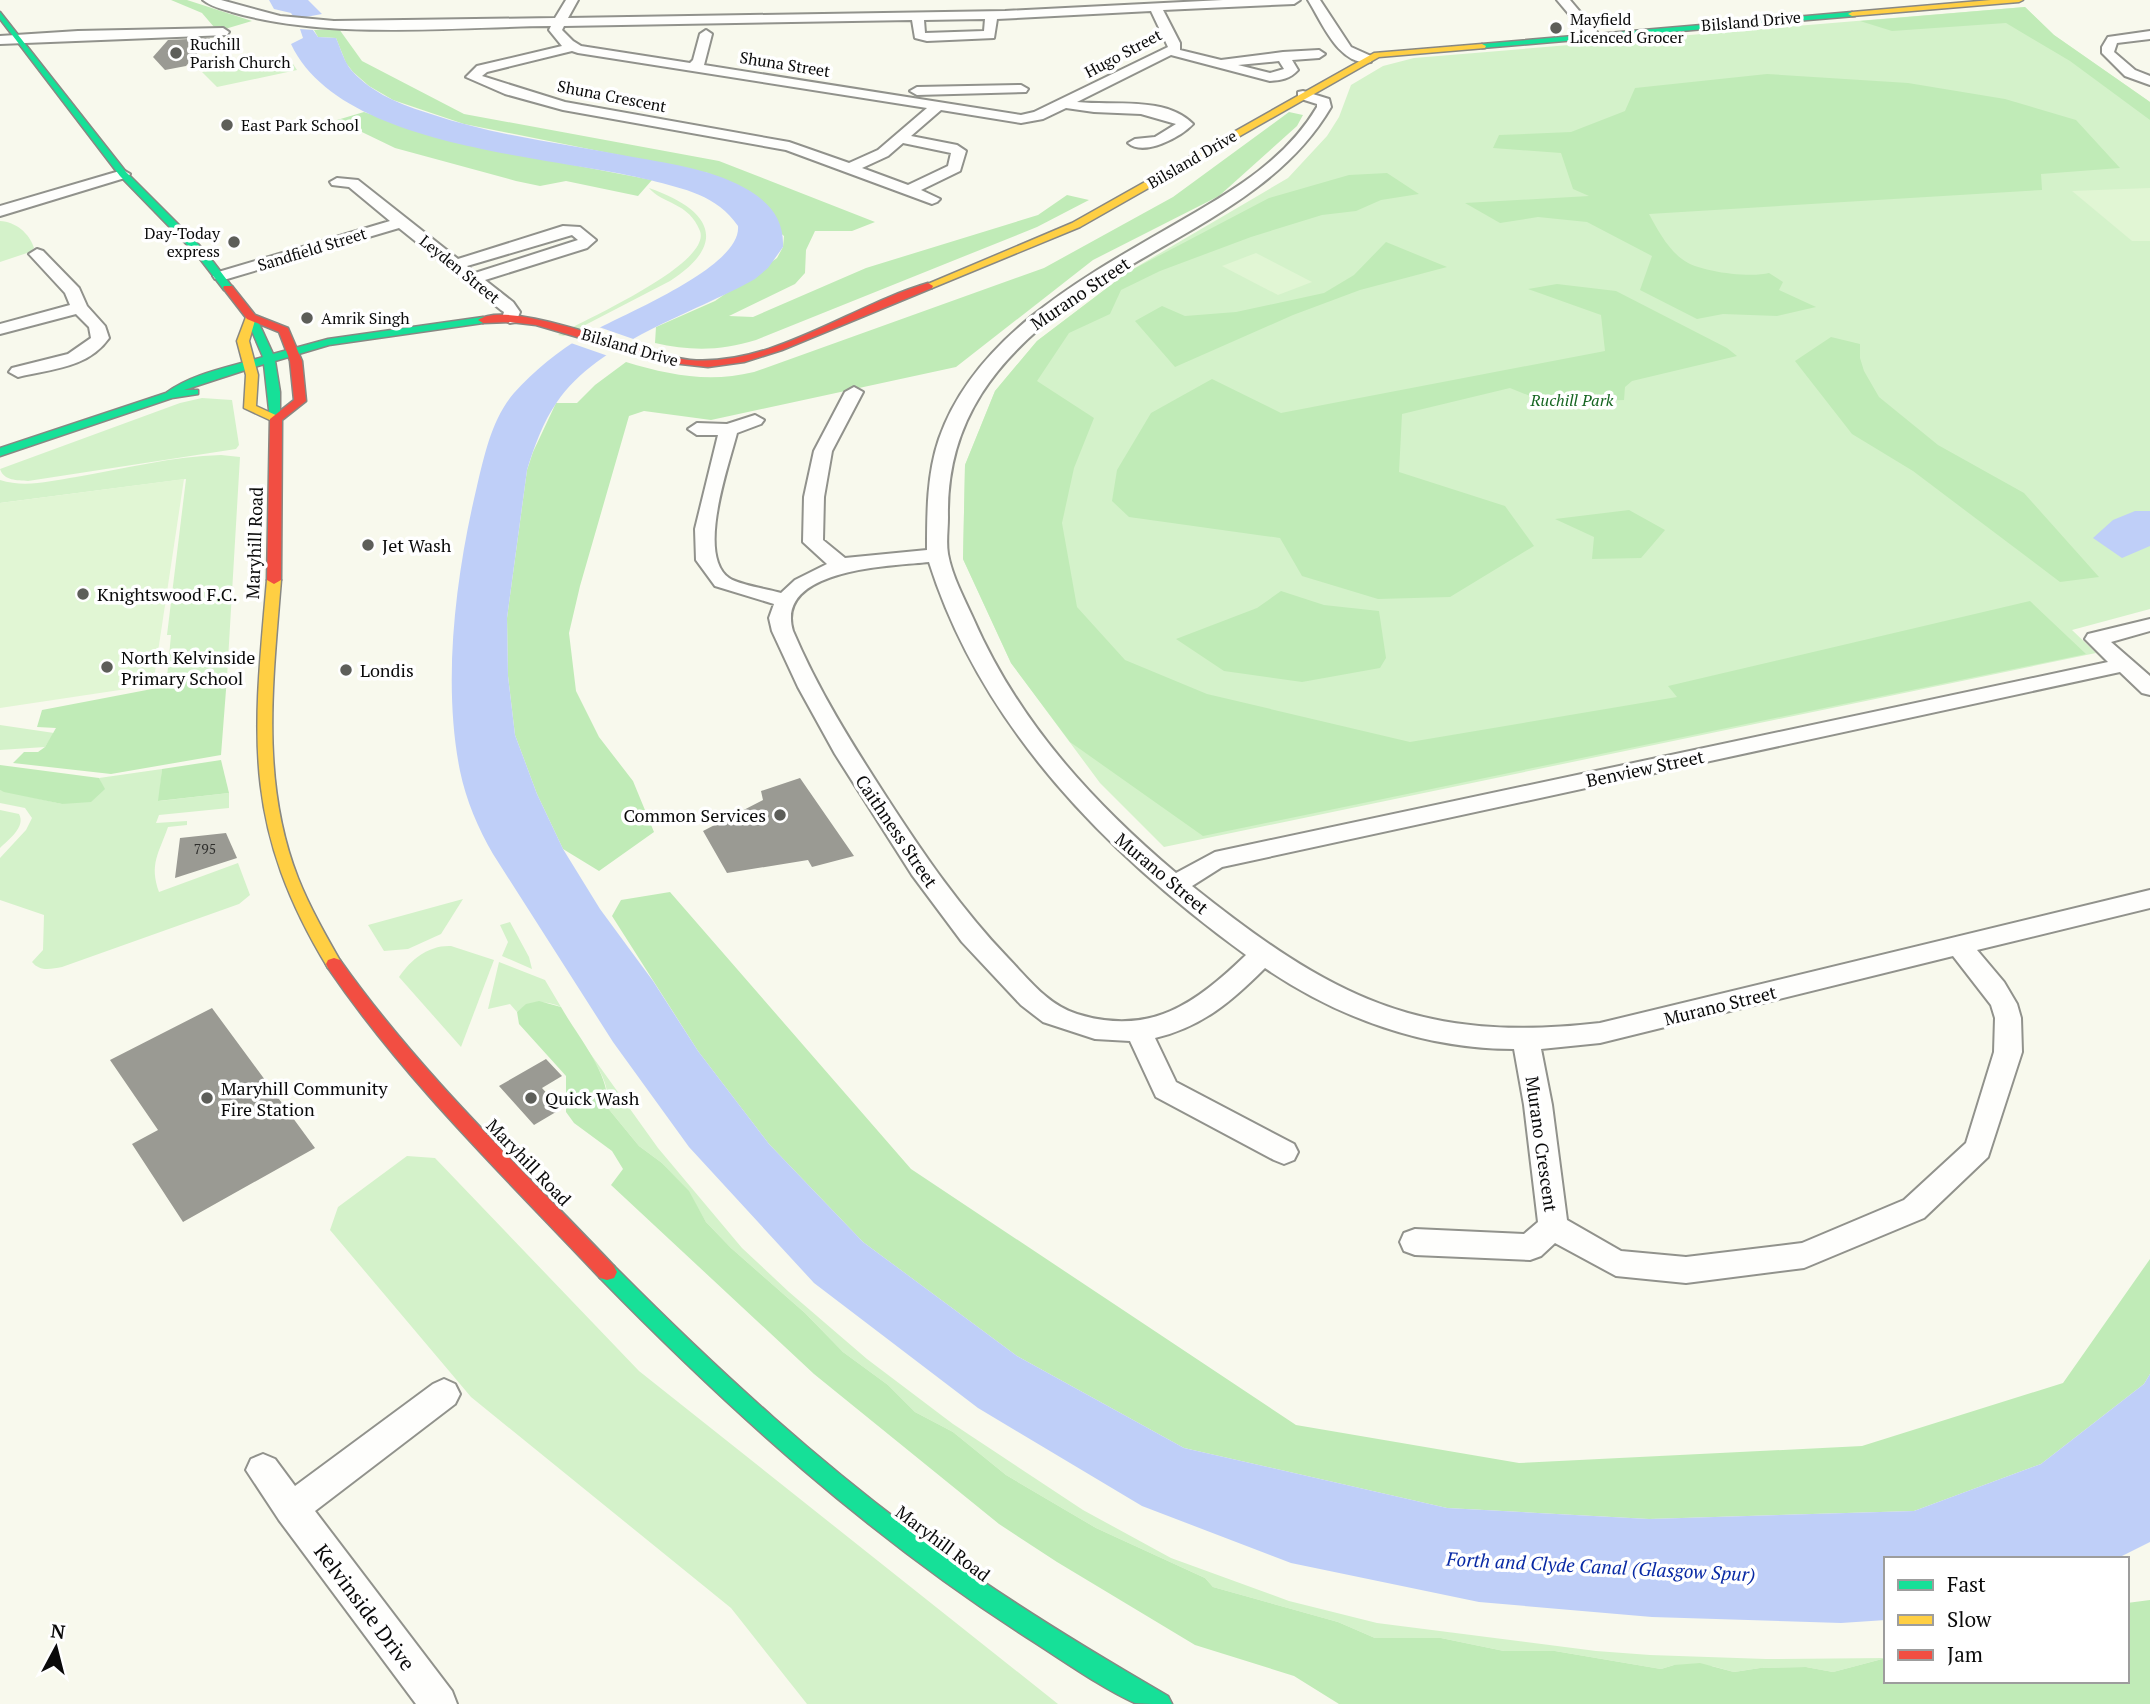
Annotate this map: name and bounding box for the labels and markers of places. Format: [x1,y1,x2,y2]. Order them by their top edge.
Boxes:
place label: Mayfield Licenced Grocer [1570,8,1685,48]
marker: Mayfield Licenced Grocer [1548,20,1564,36]
place label: Ruchill Parish Church [190,33,291,73]
marker: Ruchill Parish Church [168,45,184,61]
place label: East Park School [241,114,359,136]
marker: East Park School [219,117,235,133]
place label: Day-Today express [144,222,221,262]
marker: Day-Today express [226,234,242,250]
place label: Amrik Singh [321,307,410,329]
marker: Amrik Singh [299,310,315,326]
place label: Jet Wash [382,533,452,557]
marker: Jet Wash [360,537,376,553]
place label: Knightswood F.C. [97,582,237,606]
marker: Knightswood F.C. [75,586,91,602]
place label: North Kelvinside Primary School [121,645,255,690]
place label: Londis [360,658,414,682]
marker: North Kelvinside Primary School [99,659,115,675]
marker: Londis [338,662,354,678]
place label: Common Services [623,803,766,827]
marker: Common Services [772,807,788,823]
place label: Maryhill Community Fire Station [221,1076,388,1121]
place label: Quick Wash [545,1086,640,1110]
marker: Maryhill Community Fire Station [199,1090,215,1106]
marker: Quick Wash [523,1090,539,1106]

